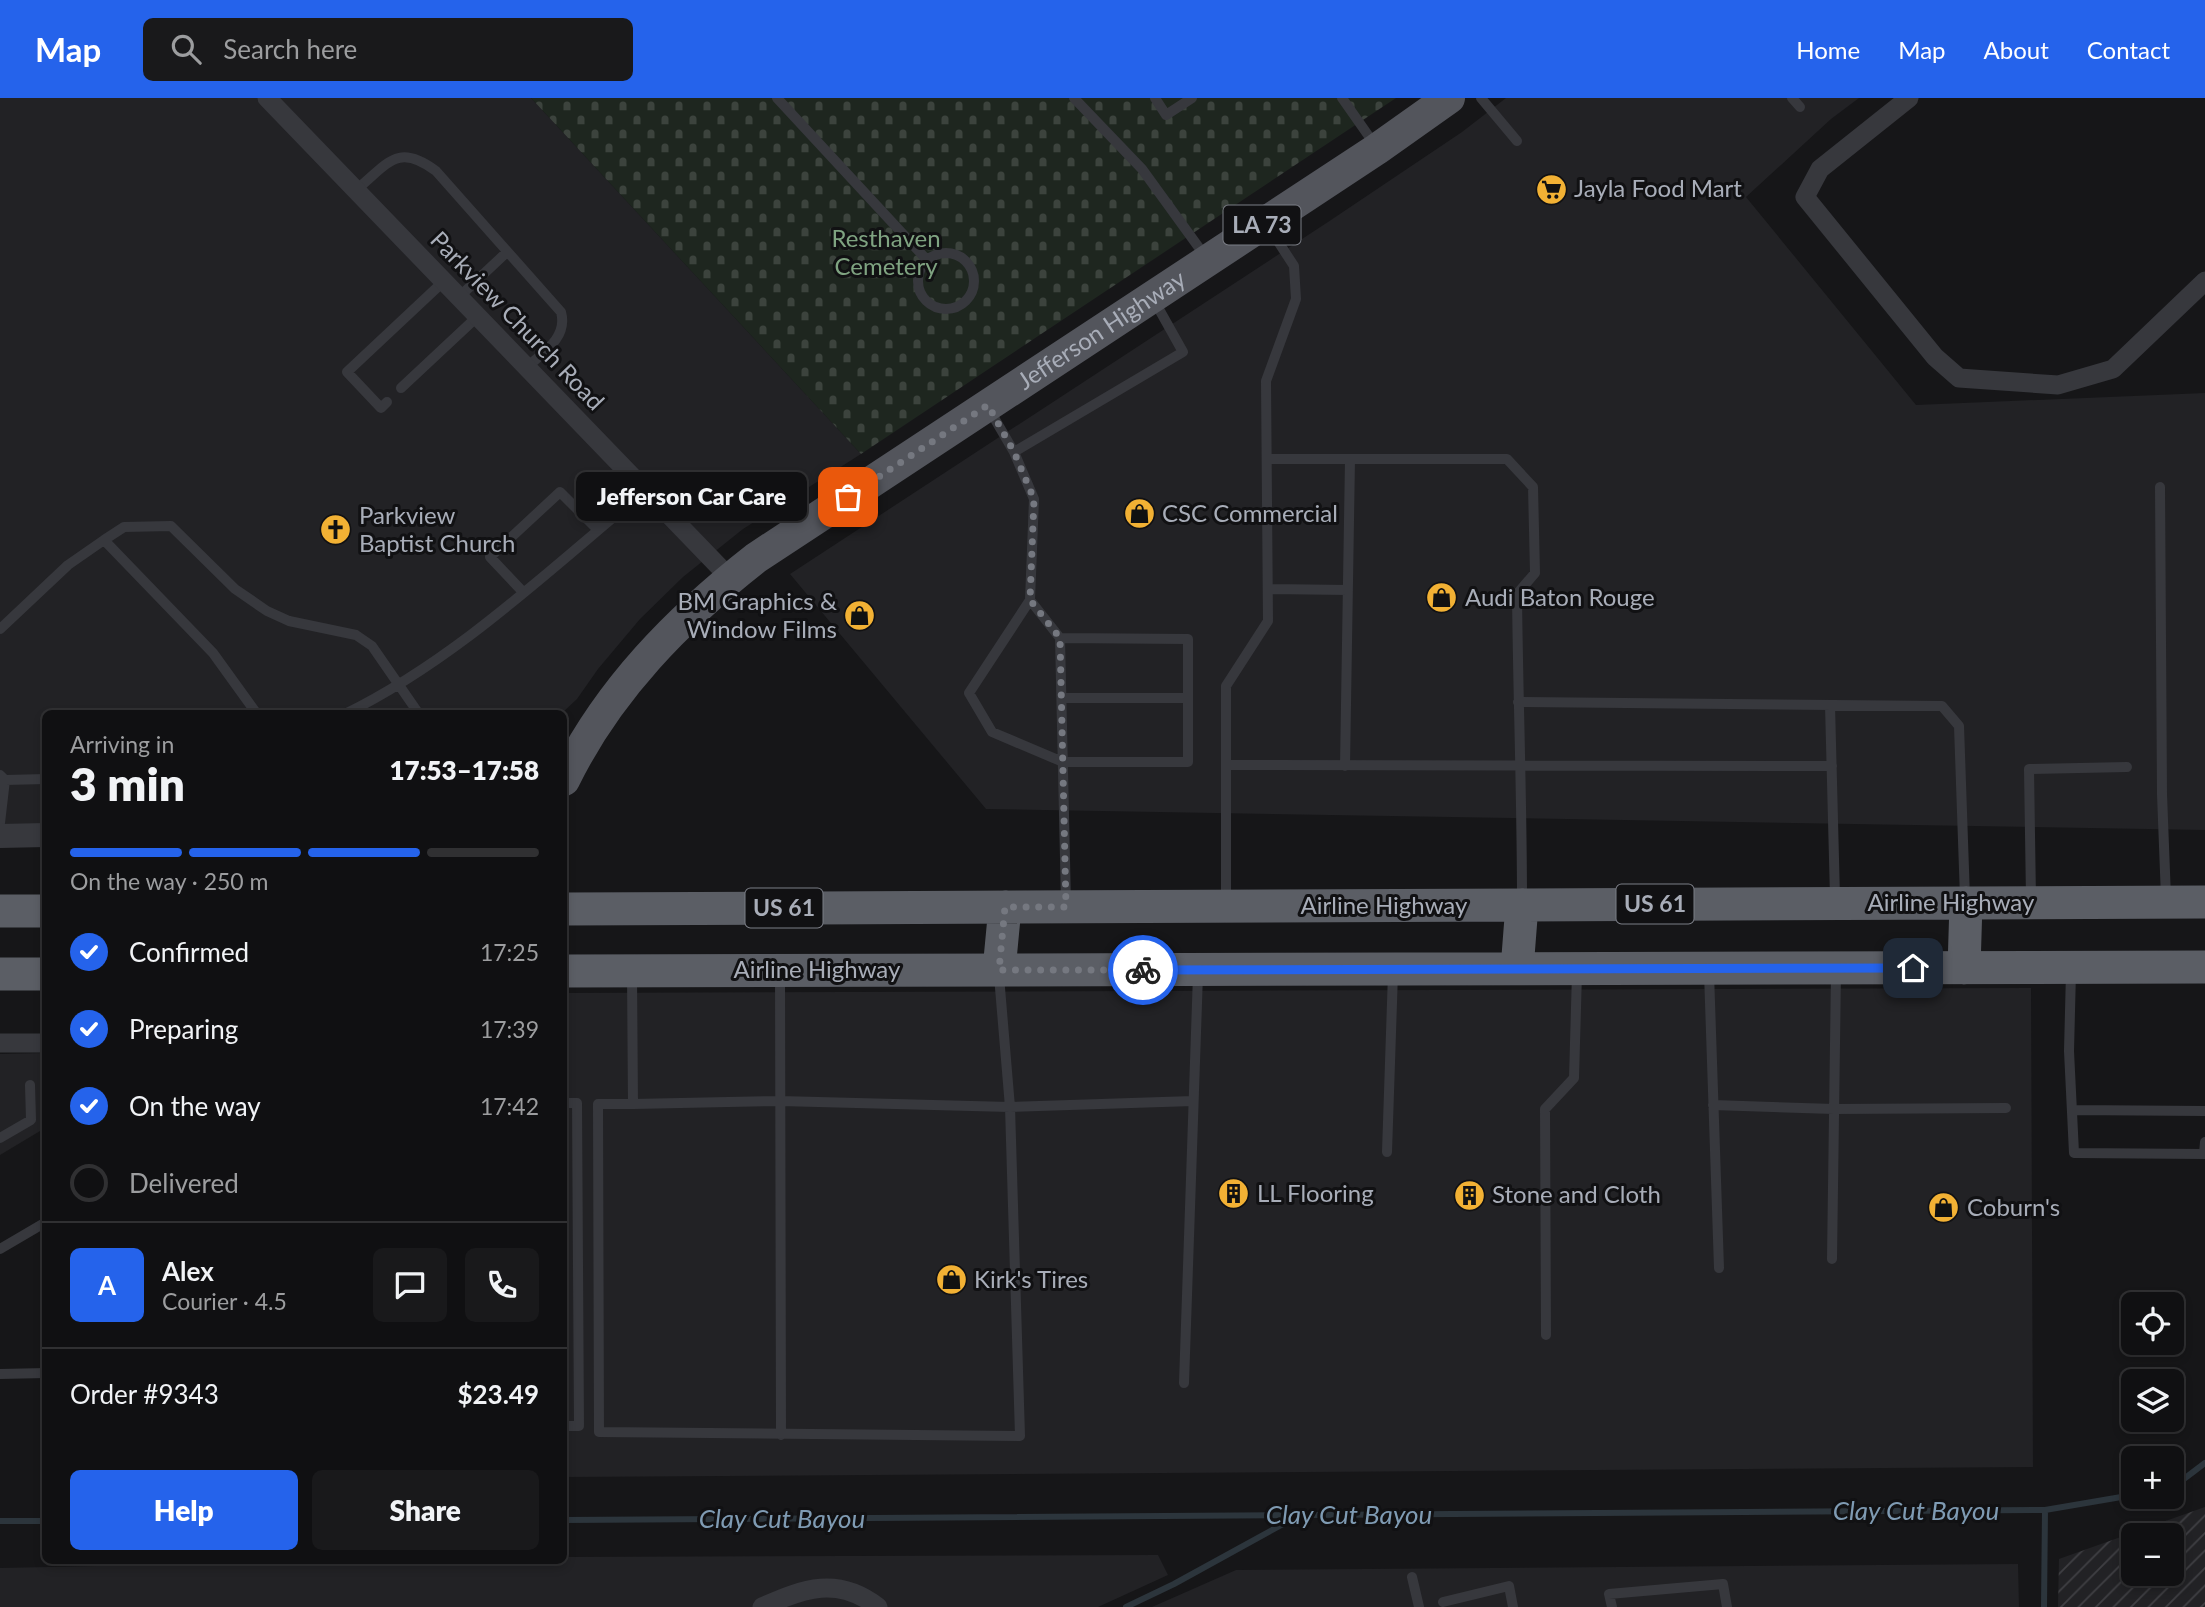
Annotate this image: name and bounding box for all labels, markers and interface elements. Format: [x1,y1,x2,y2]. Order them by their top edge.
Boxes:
search box [143,18,633,81]
text: Map [35,29,101,69]
icon: search [167,30,205,68]
text: Search here [223,33,357,65]
text: Home [1796,35,1860,64]
text: Map [1898,35,1946,64]
text: About [1984,35,2049,64]
text: Contact [2087,35,2170,64]
supermarket icon: Jayla Food Mart [1534,172,1568,206]
place label: Jayla Food Mart [1574,173,1742,202]
road number: LA 73 [1224,206,1300,244]
park label: Resthaven Cemetery [831,223,941,280]
street label: Parkview Church Road [425,225,611,415]
street label: Jefferson Highway [1011,263,1191,395]
pin [818,467,878,527]
callout: Jefferson Car Care [575,472,806,522]
icon: bag [829,478,867,516]
text: Jefferson Car Care [597,482,786,510]
shop icon: CSC Commercial [1122,497,1156,531]
place label: CSC Commercial [1162,498,1338,527]
place label: Parkview Baptist Church [359,500,515,557]
church icon: Parkview Baptist Church [319,513,353,547]
shop icon: Audi Baton Rouge [1425,581,1459,615]
place label: Audi Baton Rouge [1465,582,1655,611]
place label: BM Graphics & Window Films [678,586,837,643]
shop icon: BM Graphics & Window Films [843,599,877,633]
text: Arriving in [70,730,174,758]
text: 17:53–17:58 [389,754,539,786]
text: 3 min [70,756,185,811]
text: On the way · 250 m [70,867,269,895]
road number: US 61 [1616,884,1694,924]
street label: Airline Highway [1868,887,2035,916]
road number: US 61 [746,888,822,928]
street label: Airline Highway [1301,890,1468,919]
icon: check [70,933,108,971]
courier [1108,935,1178,1005]
text: Confirmed [129,936,249,968]
text: 17:25 [480,938,539,966]
pin [1883,938,1943,998]
icon: home [1894,949,1932,987]
icon: bike [1124,951,1162,989]
street label: Airline Highway [734,954,901,983]
icon: check [70,1010,108,1048]
text: Preparing [129,1013,238,1045]
text: 17:39 [480,1015,539,1043]
icon: check [70,1087,108,1125]
text: On the way [129,1090,261,1122]
text: 17:42 [480,1092,539,1120]
text: Delivered [129,1167,239,1199]
building icon: LL Flooring [1217,1177,1251,1211]
place label: LL Flooring [1257,1178,1374,1207]
building icon: Stone and Cloth [1452,1178,1486,1212]
place label: Stone and Cloth [1492,1179,1661,1208]
shop icon: Coburn's [1927,1191,1961,1225]
place label: Coburn's [1967,1192,2060,1221]
button: chat [373,1248,447,1322]
button: phone [465,1248,539,1322]
text: Alex [162,1255,214,1287]
shop icon: Kirk's Tires [934,1263,968,1297]
place label: Kirk's Tires [974,1264,1088,1293]
text: A [98,1269,116,1301]
text: Courier · 4.5 [162,1287,287,1315]
map controls [2121,1292,2184,1586]
button: locate [2121,1292,2184,1355]
button: layers [2121,1369,2184,1432]
text: Order #9343 [70,1378,219,1410]
text: $23.49 [457,1378,539,1410]
button: + [2121,1446,2184,1509]
button: Help [70,1470,298,1550]
button: Share [312,1470,539,1550]
water label: Clay Cut Bayou [1833,1494,1999,1526]
water label: Clay Cut Bayou [1266,1498,1432,1530]
water label: Clay Cut Bayou [699,1502,865,1534]
button: − [2121,1523,2184,1586]

